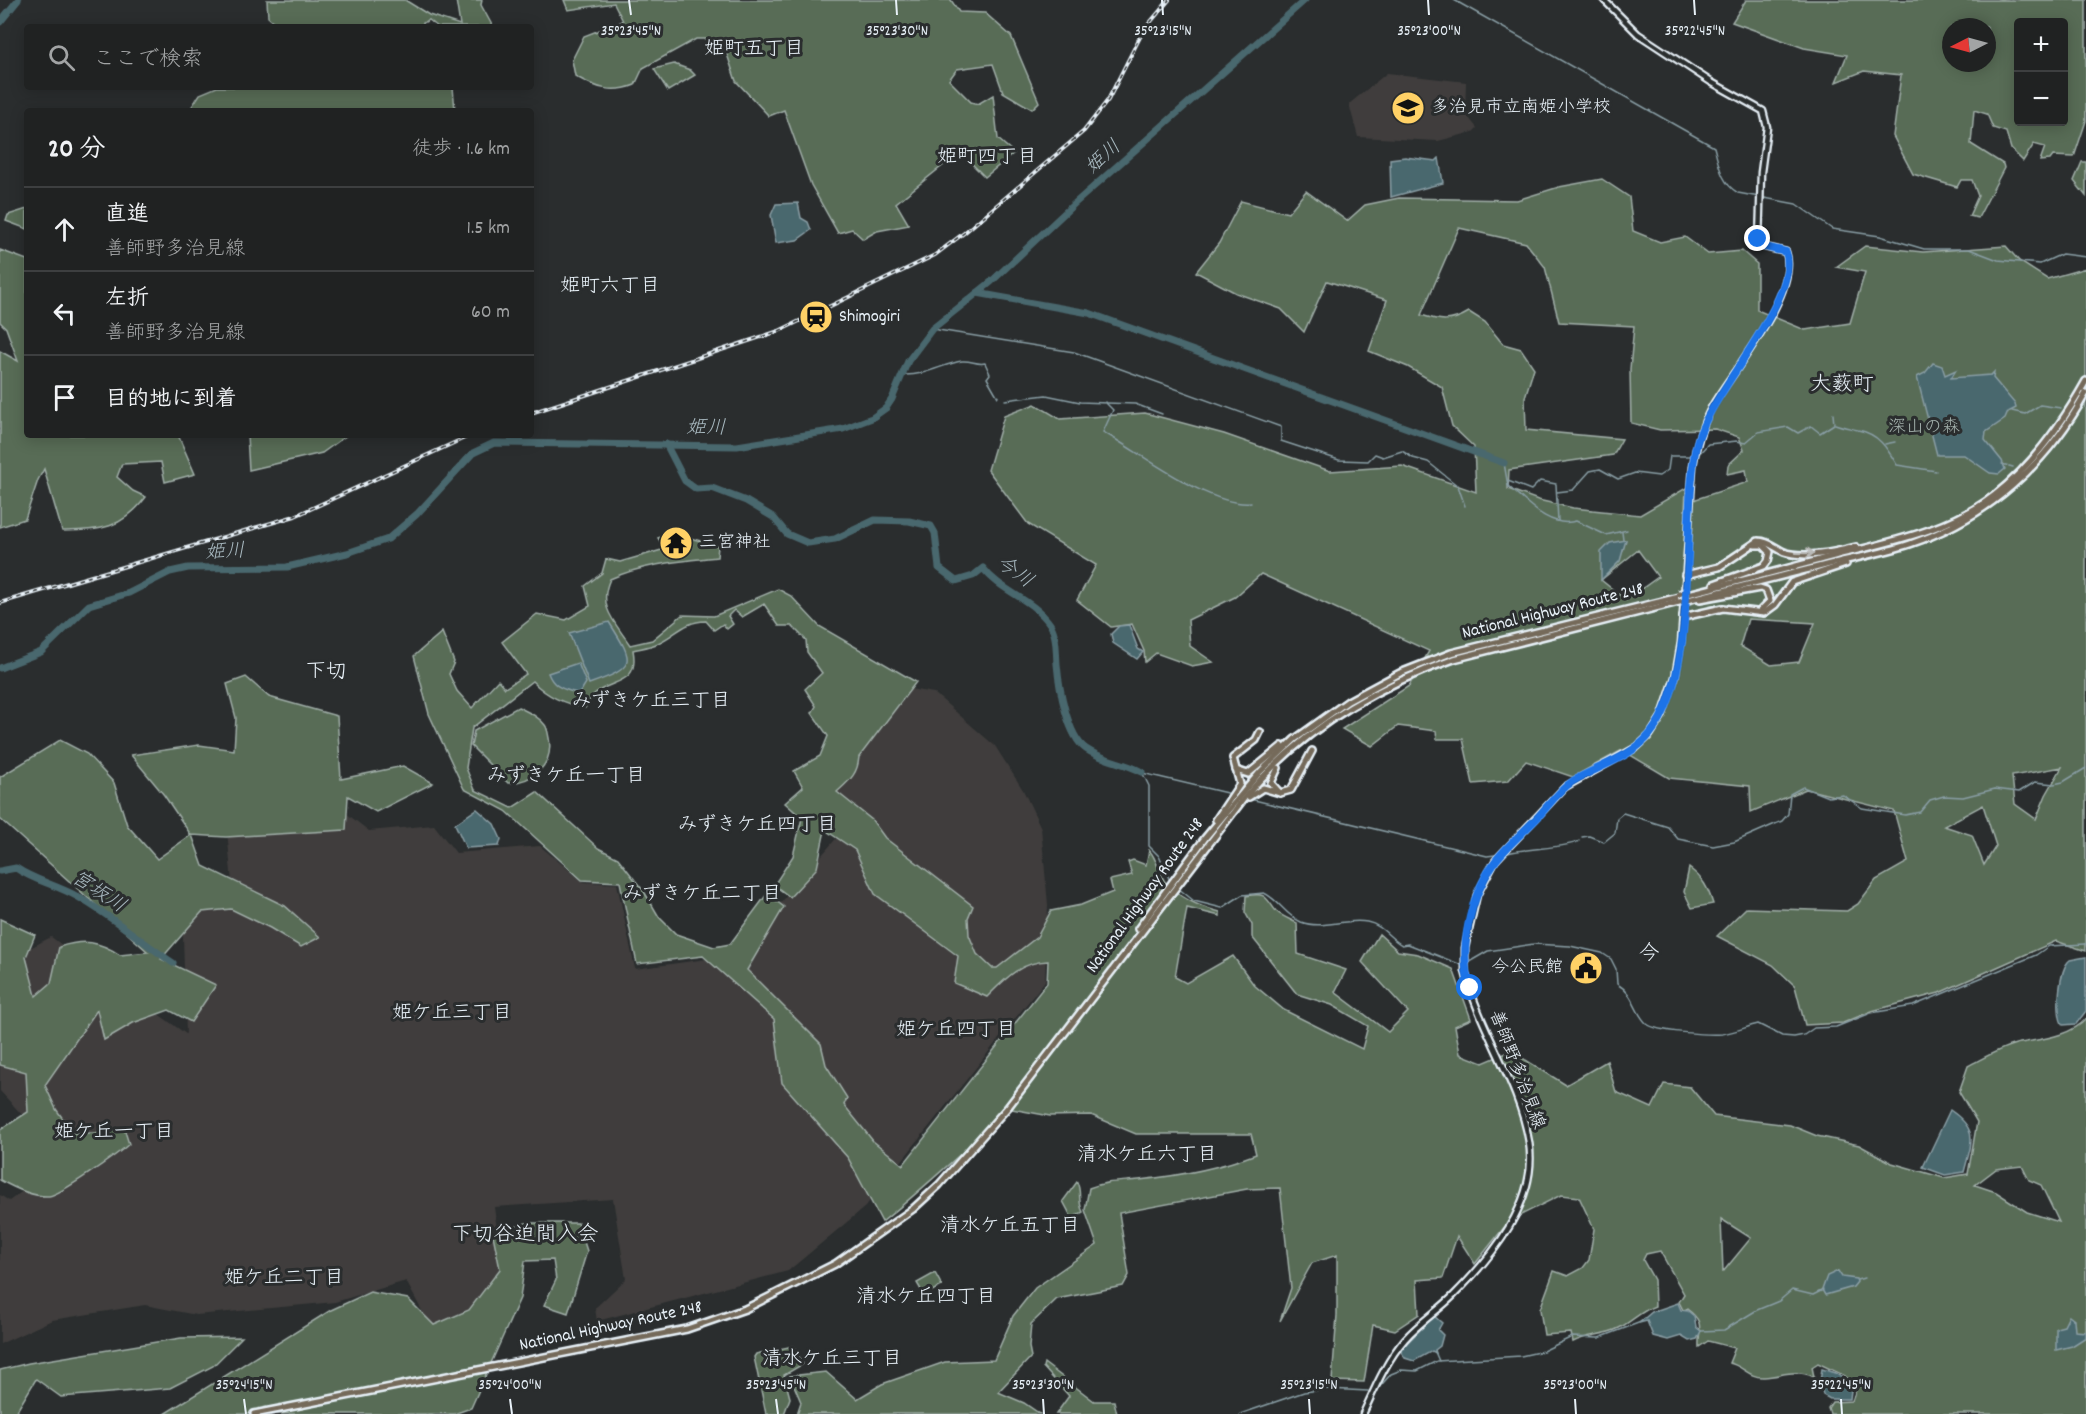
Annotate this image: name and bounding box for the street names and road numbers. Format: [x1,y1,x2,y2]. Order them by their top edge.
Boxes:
street label: National Highway Route 248 [1460,577,1646,647]
street label: National Highway Route 248 [1081,813,1211,979]
street label: 善師野多治見線 [1482,1007,1550,1133]
street label: National Highway Route 248 [517,1295,705,1359]

